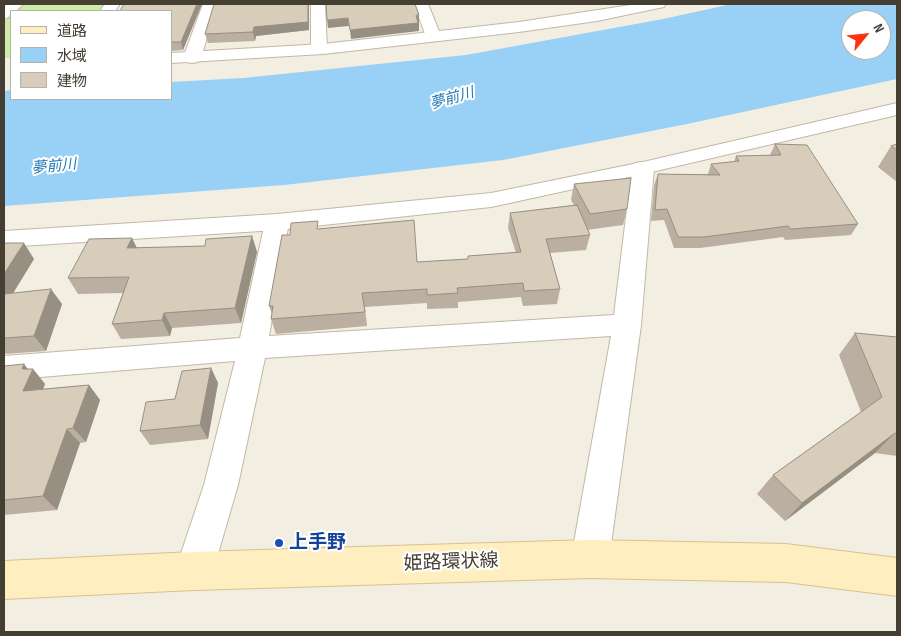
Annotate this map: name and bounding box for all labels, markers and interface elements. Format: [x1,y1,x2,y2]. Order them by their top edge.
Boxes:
legend [10,10,172,100]
north arrow [841,10,891,60]
text: N [870,21,888,35]
text: 道路 [57,22,87,41]
text: 水域 [57,47,87,66]
text: 建物 [57,72,87,91]
water label: 夢前川 [428,84,476,114]
water label: 夢前川 [31,156,77,178]
place label: 上手野 [289,532,346,554]
marker: 上手野 [273,537,285,549]
street label: 姫路環状線 [403,550,499,576]

